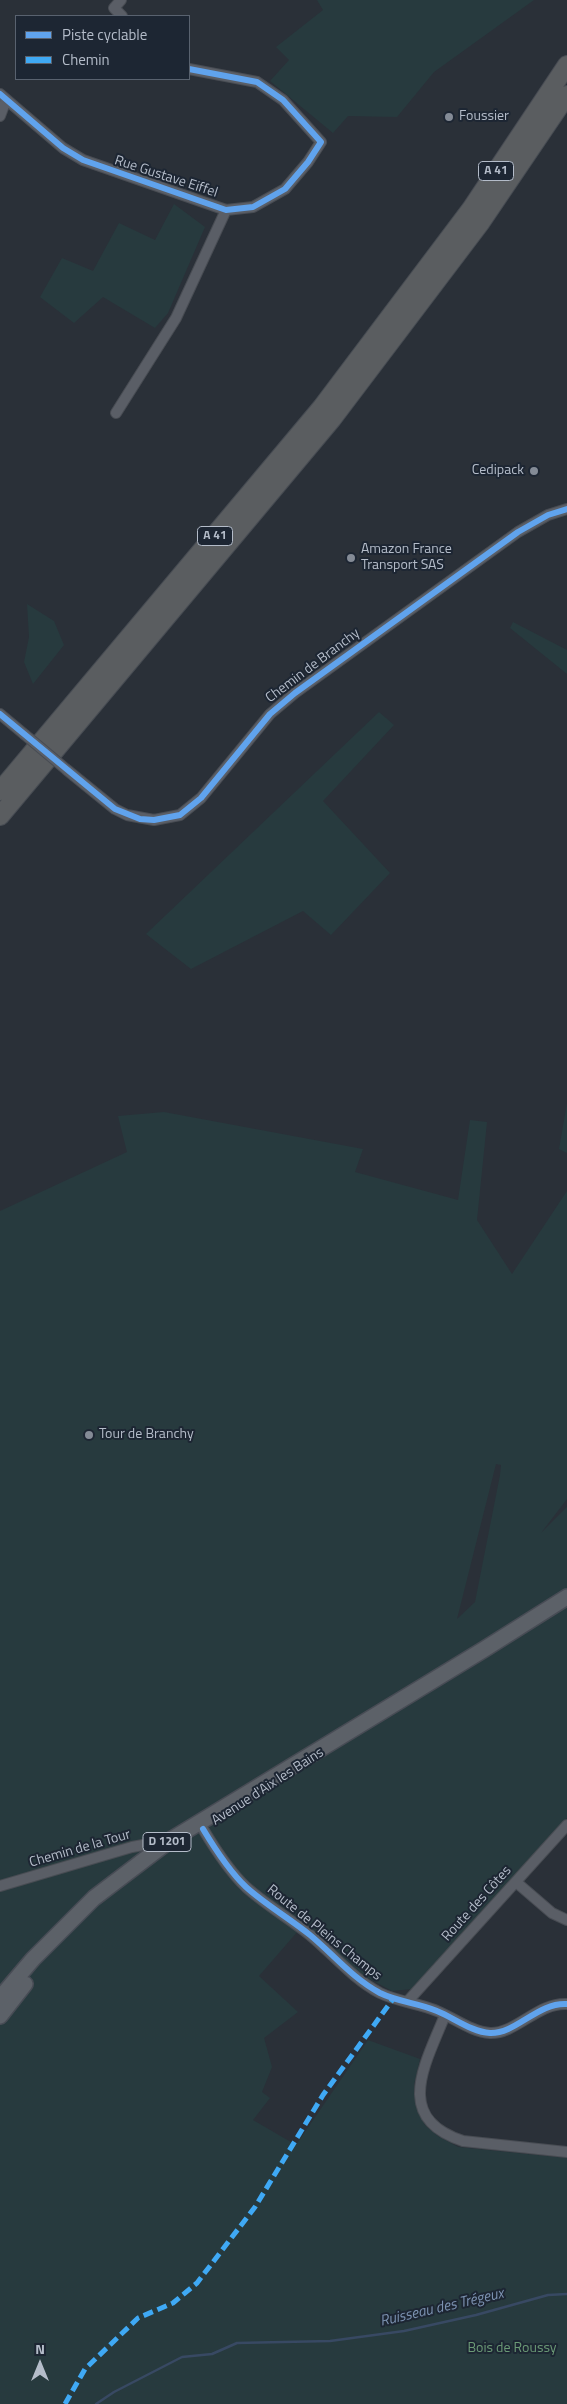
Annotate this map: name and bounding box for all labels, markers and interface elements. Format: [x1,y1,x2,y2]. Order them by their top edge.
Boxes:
legend [15,15,190,80]
text: Piste cyclable [62,23,147,46]
text: Chemin [62,48,110,71]
place label: Foussier [459,109,509,125]
marker: Foussier [443,111,455,123]
street label: Rue Gustave Eiffel [112,152,220,202]
road number: A 41 [478,162,514,180]
place label: Cedipack [472,463,524,479]
marker: Cedipack [528,465,540,477]
road number: A 41 [198,526,232,546]
place label: Amazon France Transport SAS [361,542,452,574]
marker: Amazon France Transport SAS [345,552,357,564]
street label: Chemin de Branchy [263,625,363,707]
place label: Tour de Branchy [99,1427,194,1443]
marker: Tour de Branchy [83,1429,95,1441]
street label: Avenue d'Aix les Bains [209,1745,327,1829]
street label: Chemin de la Tour [28,1827,132,1871]
road number: D 1201 [143,1832,191,1851]
street label: Route des Côtes [439,1863,515,1945]
street label: Route de Pleins Champs [263,1882,385,1984]
water label: Ruisseau des Trégeux [378,2285,506,2331]
text: N [35,2338,45,2359]
north arrow [15,2339,65,2389]
park label: Bois de Roussy [467,2341,557,2357]

